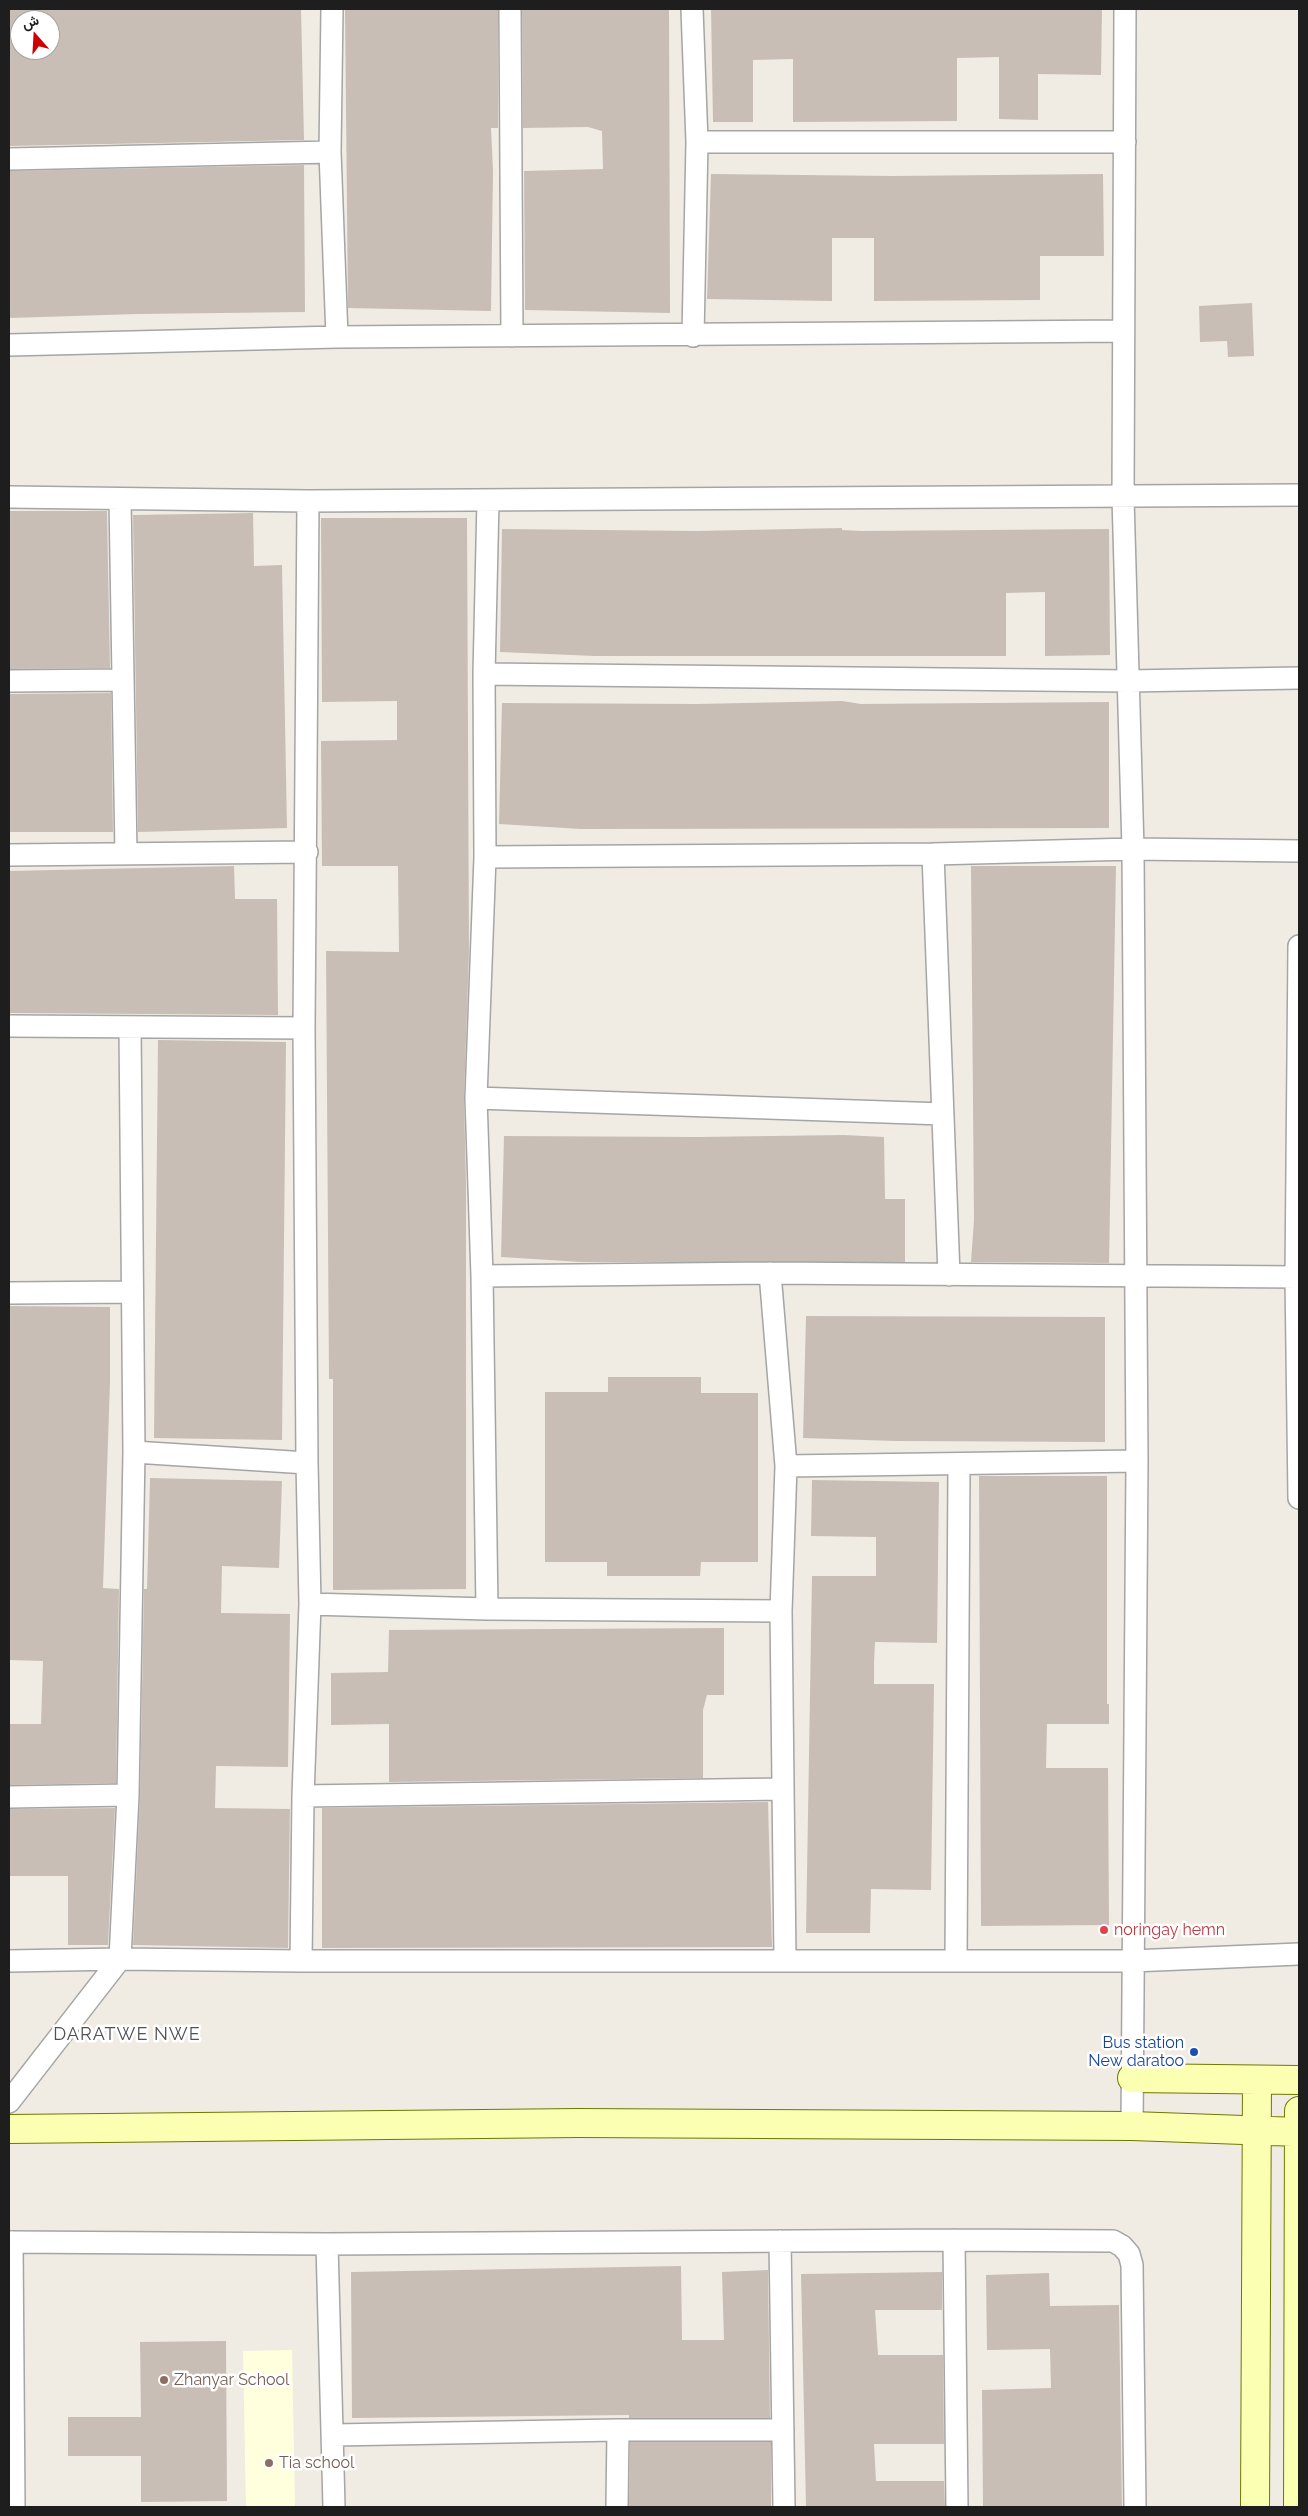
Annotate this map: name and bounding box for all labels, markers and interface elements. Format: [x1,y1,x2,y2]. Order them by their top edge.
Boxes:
north arrow [10,10,60,60]
text: ش [20,11,41,32]
place label: noringay hemn [1114,1920,1225,1940]
marker: noringay hemn [1098,1924,1110,1936]
district label: DARATWE NWE [52,2024,202,2046]
place label: Bus station New daratoo [1088,2033,1184,2071]
marker: Bus station New daratoo [1188,2046,1200,2058]
place label: Zhanyar School [174,2370,289,2390]
marker: Zhanyar School [158,2374,170,2386]
place label: Tia school [279,2453,354,2473]
marker: Tia school [263,2457,275,2469]

